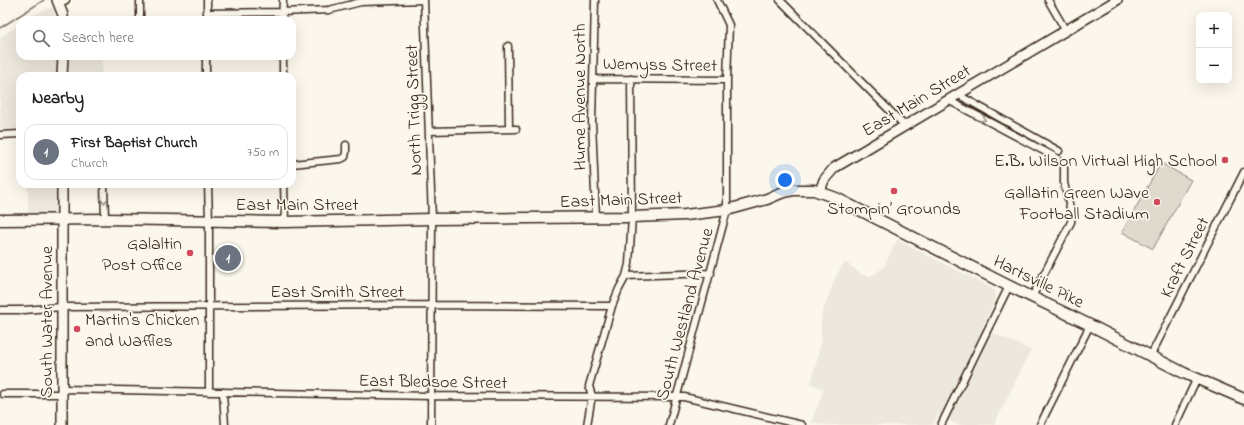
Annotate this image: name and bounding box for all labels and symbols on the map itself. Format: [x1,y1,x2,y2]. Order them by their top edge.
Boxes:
street label: Hume Avenue North [568,23,594,171]
street label: North Trigg Street [400,44,431,176]
street label: Wemyss Street [603,52,717,80]
street label: East Main Street [858,59,976,145]
one-way arrow [979,114,986,121]
place label: E.B. Wilson Virtual High School [994,149,1217,176]
marker: E.B. Wilson Virtual High School [1220,155,1230,165]
your location [775,170,795,190]
place label: Gallatin Green Wave Football Stadium [1004,181,1150,228]
street label: East Main Street [559,186,683,216]
marker: Stompin’ Grounds [889,186,899,196]
street label: East Main Street [236,193,358,219]
place label: Stompin’ Grounds [827,197,961,223]
marker: Gallatin Green Wave Football Stadium [1152,197,1162,207]
one-way arrow [100,198,108,204]
street label: Kraft Street [1154,213,1217,303]
street label: South Westland Avenue [650,225,722,404]
place label: Galaltin Post Office [102,232,183,279]
pin: 1 [215,243,241,273]
street label: South Water Avenue [35,245,61,398]
marker: Galaltin Post Office [185,248,195,258]
street label: Hartsville Pike [988,250,1089,316]
street label: East Smith Street [270,280,404,306]
place label: Martin's Chicken and Waffles [85,308,200,355]
marker: Martin's Chicken and Waffles [72,324,82,334]
street label: East Bledsoe Street [358,369,508,397]

